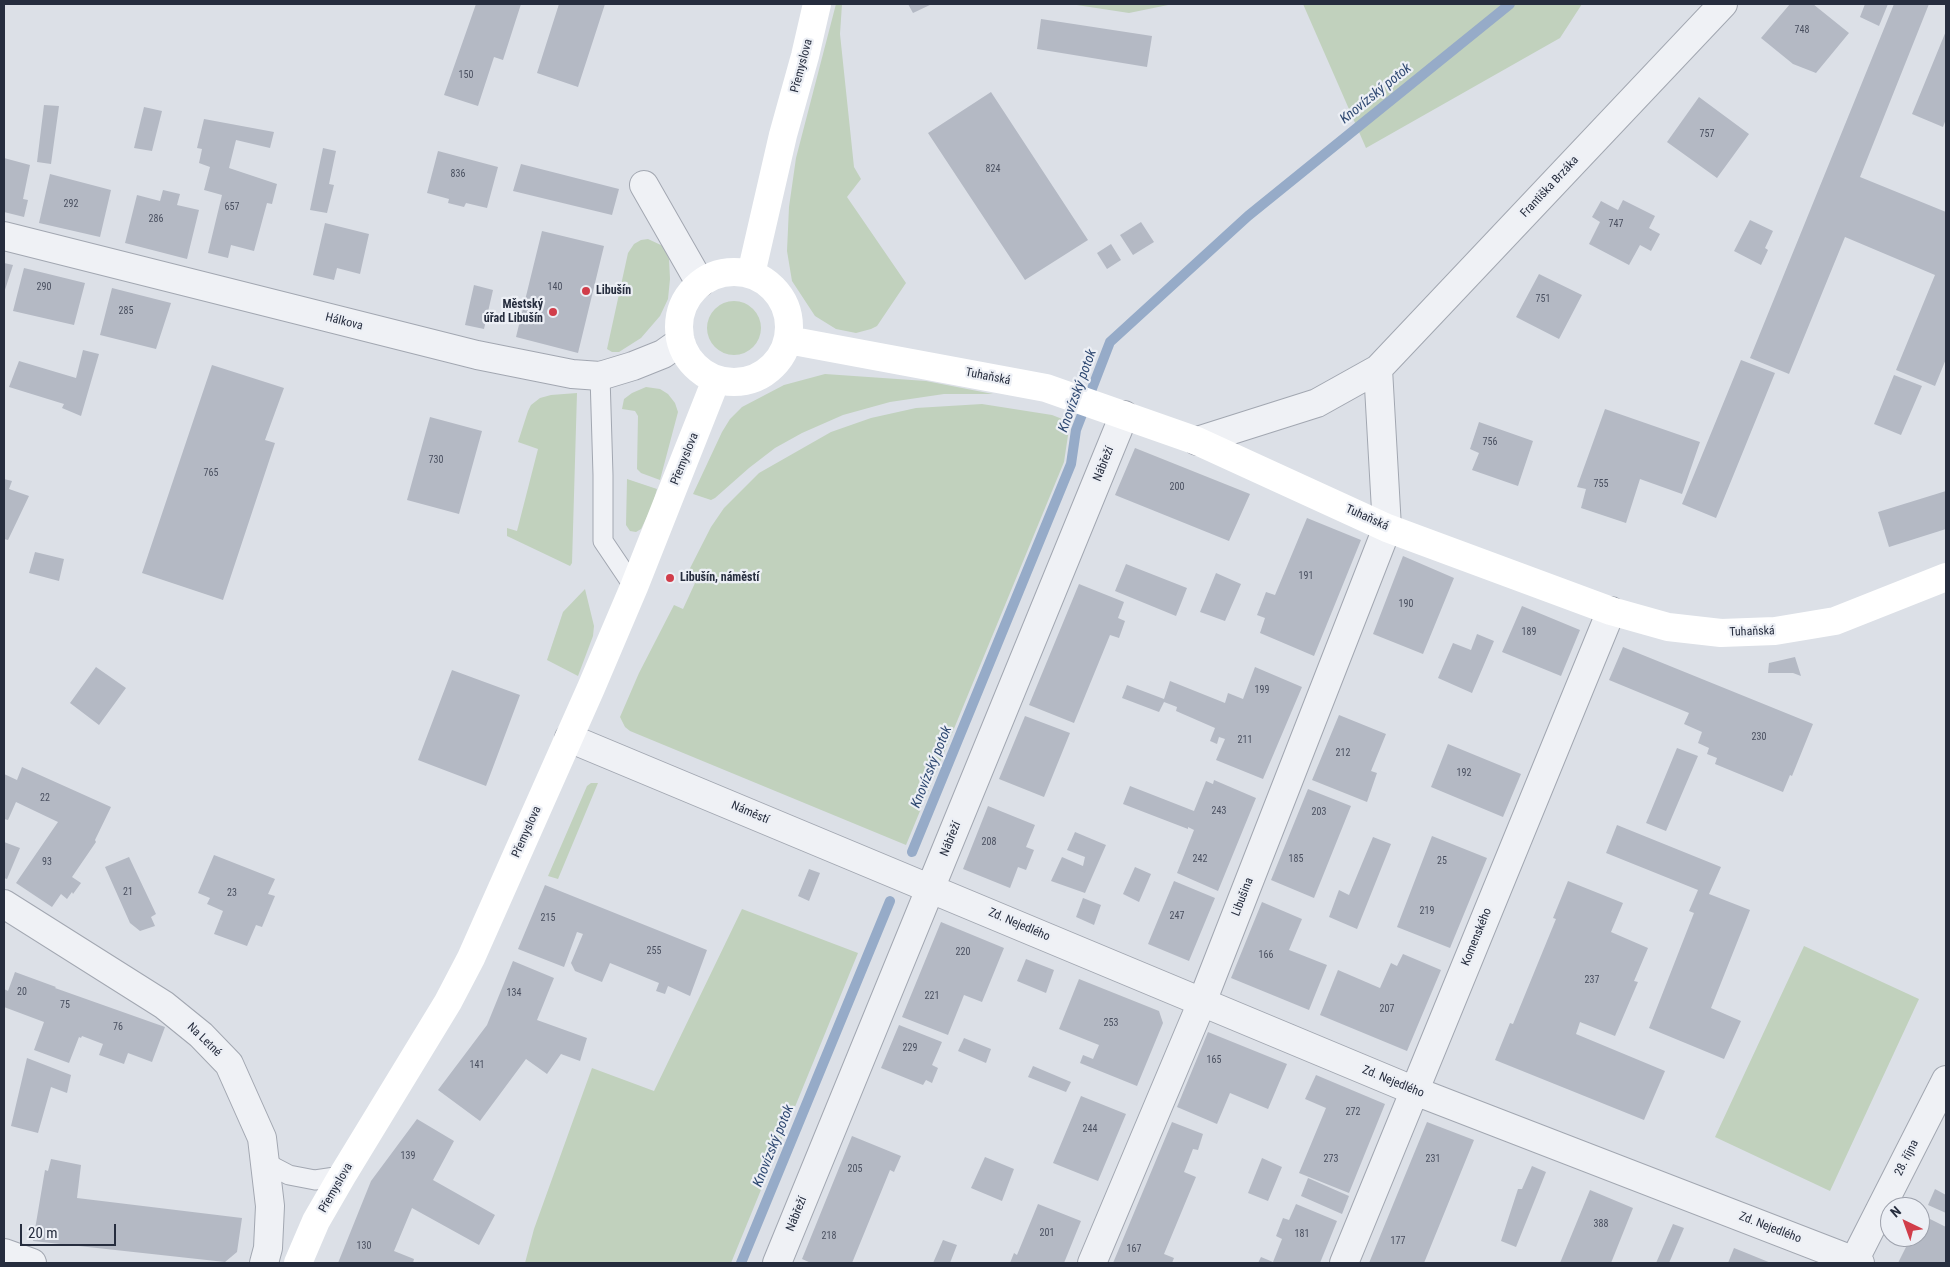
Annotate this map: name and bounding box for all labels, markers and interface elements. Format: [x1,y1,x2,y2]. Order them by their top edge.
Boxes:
house number: 748 [1795,24,1809,36]
street label: Přemyslova [788,38,816,94]
water label: Knovízský potok [1337,60,1415,128]
house number: 150 [459,69,473,81]
house number: 757 [1700,128,1714,140]
street label: Františka Brzáka [1518,153,1582,221]
house number: 824 [986,163,1000,175]
house number: 836 [451,168,465,180]
house number: 292 [64,198,78,210]
house number: 657 [225,201,239,213]
house number: 286 [149,213,163,225]
house number: 747 [1609,218,1623,230]
house number: 290 [37,281,51,293]
house number: 140 [548,281,562,293]
place label: Libušín [596,284,631,298]
marker: Libušín [580,285,592,297]
house number: 751 [1536,293,1550,305]
place label: Městský úřad Libušín [484,298,543,326]
house number: 285 [119,305,133,317]
marker: Městský úřad Libušín [547,306,559,318]
street label: Hálkova [324,310,364,334]
water label: Knovízský potok [1055,347,1101,435]
street label: Tuhaňská [964,366,1012,388]
street label: Přemyslova [668,431,702,487]
house number: 756 [1483,436,1497,448]
street label: Nábřeží [1091,444,1117,484]
house number: 730 [429,454,443,466]
house number: 765 [204,467,218,479]
house number: 755 [1594,478,1608,490]
house number: 200 [1170,481,1184,493]
street label: Tuhaňská [1343,502,1391,534]
house number: 191 [1299,570,1313,582]
place label: Libušín, náměstí [680,571,759,585]
marker: Libušín, náměstí [664,572,676,584]
house number: 190 [1399,598,1413,610]
street label: Tuhaňská [1729,624,1775,640]
house number: 189 [1522,626,1536,638]
house number: 199 [1255,684,1269,696]
water label: Knovízský potok [908,724,956,810]
house number: 230 [1752,731,1766,743]
house number: 211 [1238,734,1252,746]
house number: 212 [1336,747,1350,759]
house number: 192 [1457,767,1471,779]
house number: 22 [40,792,50,804]
street label: Náměstí [729,799,771,827]
street label: Přemyslova [509,804,545,860]
house number: 243 [1212,805,1226,817]
house number: 203 [1312,806,1326,818]
street label: Nábřeží [938,819,964,859]
house number: 208 [982,836,996,848]
house number: 242 [1193,853,1207,865]
house number: 185 [1289,853,1303,865]
house number: 25 [1437,855,1447,867]
house number: 93 [42,856,52,868]
street label: Libušina [1229,876,1257,918]
house number: 21 [123,886,133,898]
house number: 23 [227,887,237,899]
house number: 219 [1420,905,1434,917]
street label: Zd. Nejedlého [986,906,1052,944]
street label: Komenského [1459,906,1495,968]
house number: 247 [1170,910,1184,922]
house number: 215 [541,912,555,924]
house number: 255 [647,945,661,957]
house number: 220 [956,946,970,958]
house number: 166 [1259,949,1273,961]
house number: 237 [1585,974,1599,986]
house number: 20 [17,986,27,998]
house number: 134 [507,987,521,999]
house number: 221 [925,990,939,1002]
house number: 75 [60,999,70,1011]
house number: 207 [1380,1003,1394,1015]
house number: 253 [1104,1017,1118,1029]
street label: Na Letné [184,1020,224,1060]
house number: 76 [113,1021,123,1033]
house number: 229 [903,1042,917,1054]
house number: 165 [1207,1054,1221,1066]
house number: 141 [470,1059,484,1071]
street label: Zd. Nejedlého [1360,1063,1426,1101]
water label: Knovízský potok [750,1103,798,1189]
house number: 272 [1346,1106,1360,1118]
house number: 244 [1083,1123,1097,1135]
street label: 28. října [1892,1138,1922,1178]
house number: 139 [401,1150,415,1162]
house number: 273 [1324,1153,1338,1165]
house number: 231 [1426,1153,1440,1165]
street label: Přemyslova [316,1161,356,1215]
house number: 205 [848,1163,862,1175]
street label: Nábřeží [784,1194,810,1234]
north arrow [1880,1197,1930,1247]
text: N [1887,1203,1904,1220]
street label: Zd. Nejedlého [1737,1210,1803,1246]
scale bar [22,1214,119,1246]
house number: 388 [1594,1218,1608,1230]
text: 20 m [28,1224,58,1242]
house number: 201 [1040,1227,1054,1239]
house number: 181 [1295,1228,1309,1240]
house number: 218 [822,1230,836,1242]
house number: 177 [1391,1235,1405,1247]
house number: 130 [357,1240,371,1252]
house number: 167 [1127,1243,1141,1255]

